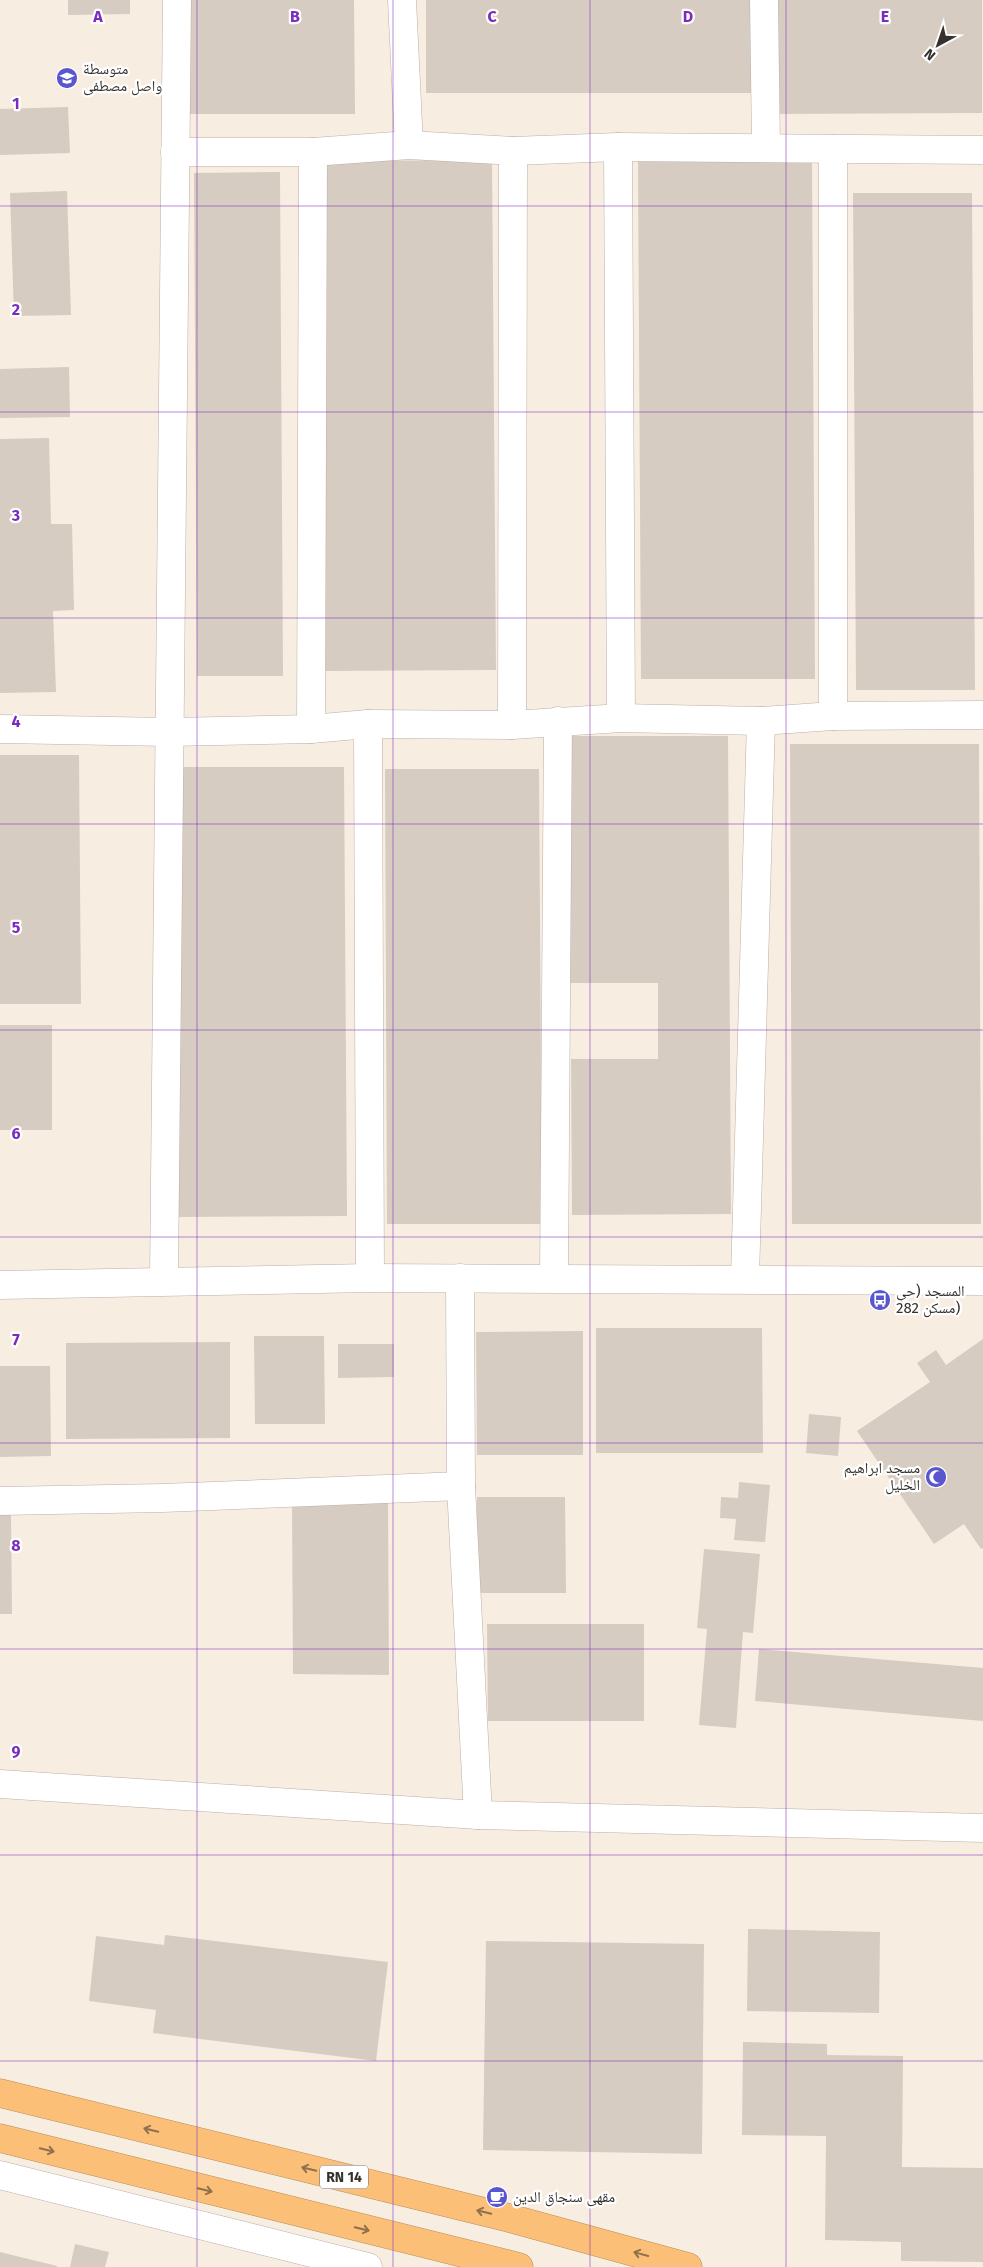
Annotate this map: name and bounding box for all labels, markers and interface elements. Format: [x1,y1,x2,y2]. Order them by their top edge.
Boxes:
text: A [92,7,103,26]
text: B [290,7,300,26]
text: C [487,7,497,26]
text: D [683,7,693,26]
text: E [881,7,889,26]
north arrow [913,20,963,70]
text: N [921,45,939,64]
place label: متوسطة واصل مصطفى [83,60,162,96]
school or university icon: متوسطة واصل مصطفى [55,66,79,90]
text: 1 [12,94,20,113]
text: 2 [12,300,20,319]
text: 3 [11,506,20,525]
text: 4 [11,712,21,731]
text: 5 [12,918,21,937]
text: 6 [11,1124,21,1143]
place label: المسجد (حي 282 مسكن) [896,1282,965,1318]
bus stop icon: المسجد (حي 282 مسكن) [868,1288,892,1312]
text: 7 [12,1330,20,1349]
place label: مسجد ابراهيم الخليل [844,1459,920,1495]
mosque icon: مسجد ابراهيم الخليل [924,1465,948,1489]
text: 8 [11,1536,21,1555]
text: 9 [12,1742,21,1761]
one-way arrow [144,2125,160,2134]
one-way arrow [39,2146,55,2155]
one-way arrow [301,2164,317,2173]
road number: RN 14 [320,2166,368,2188]
one-way arrow [196,2185,212,2195]
cafe icon: مقهى سنجاق الدين [485,2185,509,2209]
place label: مقهى سنجاق الدين [513,2188,615,2207]
one-way arrow [476,2207,492,2216]
one-way arrow [354,2225,370,2234]
one-way arrow [633,2249,649,2258]

